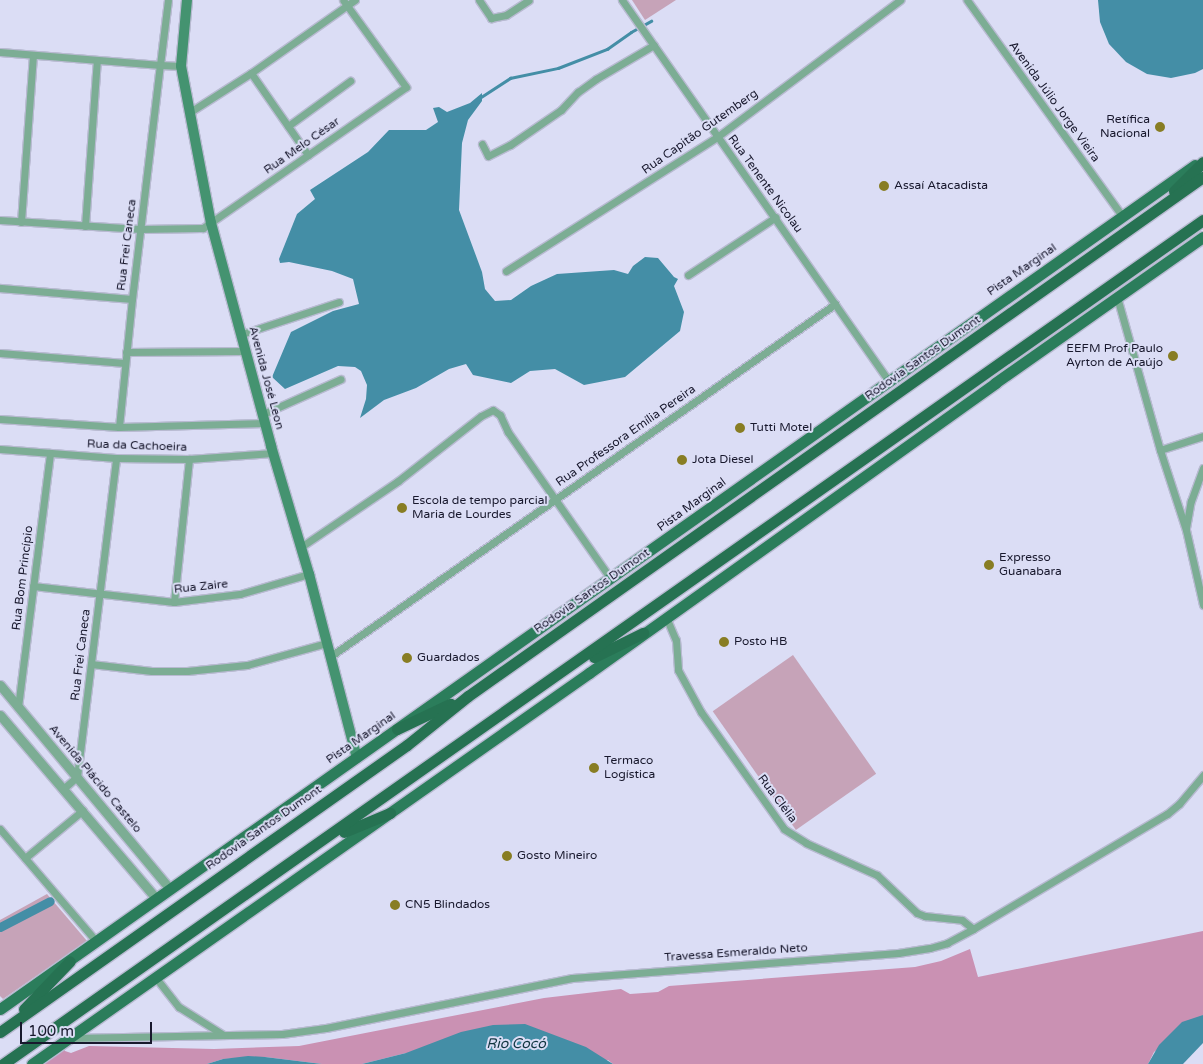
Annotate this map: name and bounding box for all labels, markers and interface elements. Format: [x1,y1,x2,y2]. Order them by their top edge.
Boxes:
street label: Avenida Júlio Jorge Vieira [1005,39,1103,165]
street label: Rua Capitão Gutemberg [639,86,761,178]
place label: Retífica Nacional [1100,113,1150,141]
street label: Rua Melo César [261,114,343,178]
marker: Retífica Nacional [1154,121,1166,133]
street label: Rua Tenente Nicolau [725,132,805,236]
place label: Assaí Atacadista [894,179,988,193]
marker: Assaí Atacadista [878,180,890,192]
street label: Rua Frei Caneca [114,198,140,292]
street label: Pista Marginal [985,241,1059,299]
street label: Rodovia Santos Dumont [862,312,984,404]
street label: Avenida José Leon [245,325,287,431]
place label: EEFM Prof Paulo Ayrton de Araújo [1066,342,1163,370]
marker: EEFM Prof Paulo Ayrton de Araújo [1167,350,1179,362]
street label: Rua Professora Emília Pereira [553,382,699,490]
place label: Tutti Motel [750,421,812,435]
marker: Tutti Motel [734,422,746,434]
street label: Rua da Cachoeira [87,437,187,455]
place label: Jota Diesel [692,453,753,467]
marker: Jota Diesel [676,454,688,466]
street label: Pista Marginal [655,475,729,535]
place label: Escola de tempo parcial Maria de Lourdes [412,494,547,522]
marker: Escola de tempo parcial Maria de Lourdes [396,502,408,514]
street label: Rua Bom Princípio [9,525,37,631]
street label: Rodovia Santos Dumont [531,545,653,637]
place label: Expresso Guanabara [999,551,1062,579]
marker: Expresso Guanabara [983,559,995,571]
street label: Rua Zaire [173,577,229,597]
street label: Rua Frei Caneca [68,608,94,702]
place label: Posto HB [734,635,787,649]
marker: Posto HB [718,636,730,648]
place label: Guardados [417,651,479,665]
marker: Guardados [401,652,413,664]
street label: Pista Marginal [324,709,398,767]
street label: Avenida Plácido Castelo [46,722,144,836]
place label: Termaco Logística [604,754,655,782]
marker: Termaco Logística [588,762,600,774]
street label: Rua Clélia [754,772,800,826]
street label: Rodovia Santos Dumont [203,782,325,874]
place label: Gosto Mineiro [517,849,597,863]
marker: Gosto Mineiro [501,850,513,862]
place label: CN5 Blindados [405,898,490,912]
marker: CN5 Blindados [389,899,401,911]
street label: Travessa Esmeraldo Neto [664,941,808,965]
scale bar [22,1012,155,1044]
text: 100 m [28,1022,74,1040]
water label: Rio Cocó [486,1036,546,1052]

